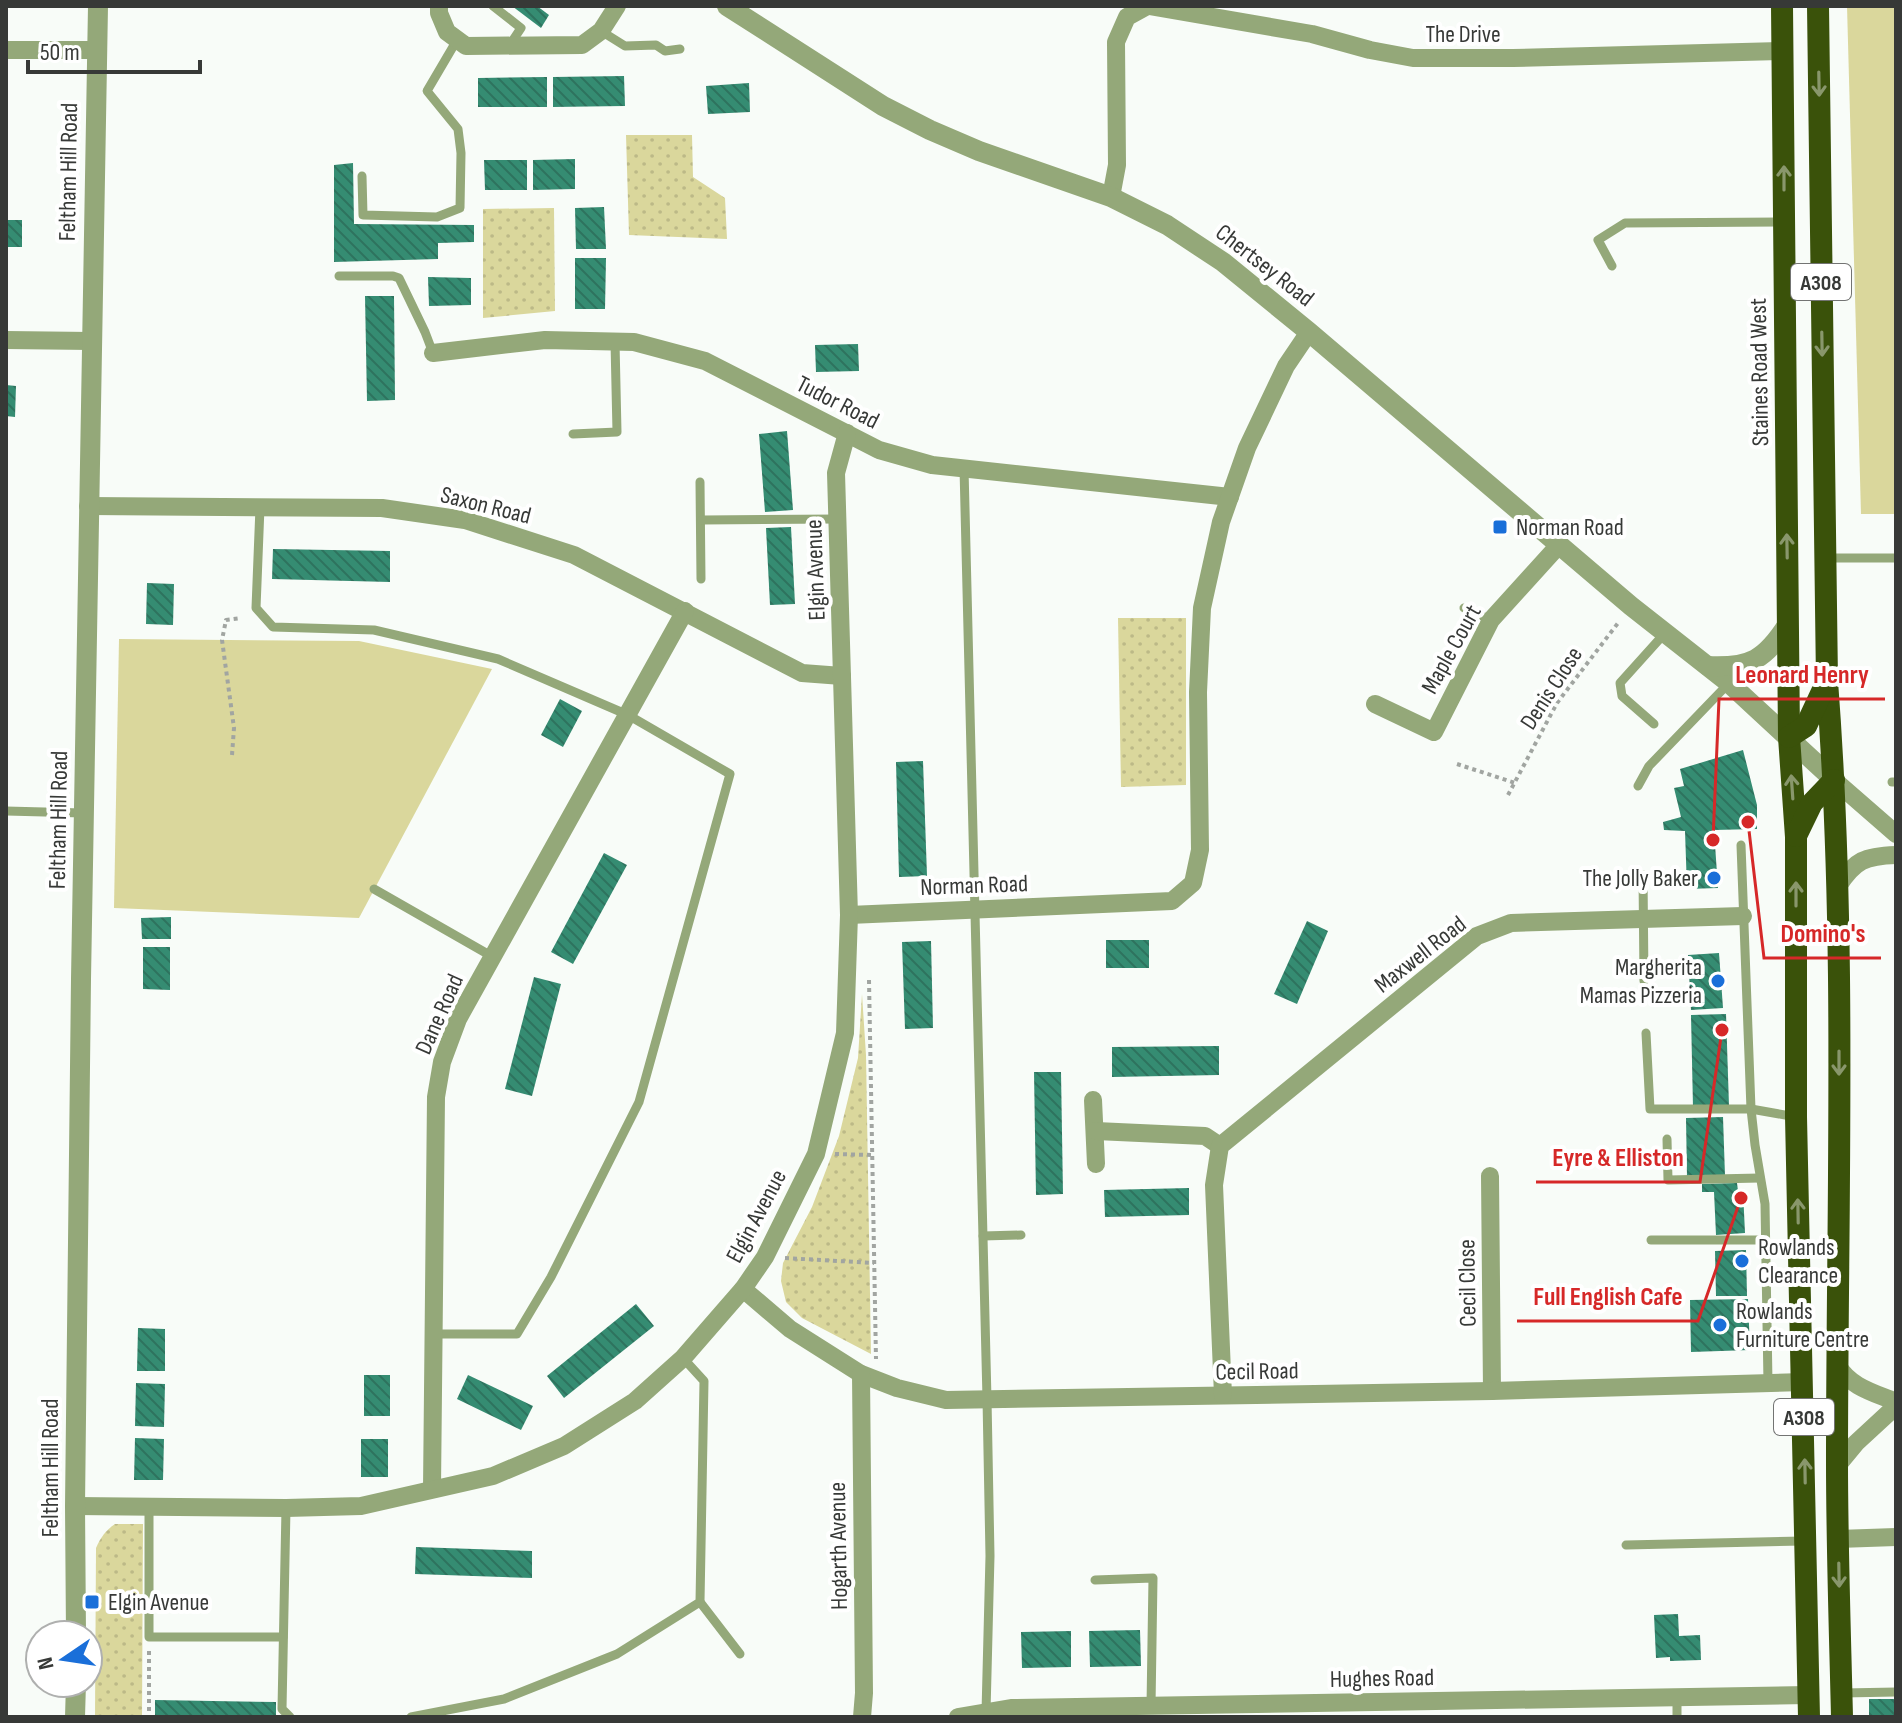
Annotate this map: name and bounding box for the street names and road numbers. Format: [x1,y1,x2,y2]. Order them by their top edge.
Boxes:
street label: The Drive [1425,20,1501,49]
street label: Feltham Hill Road [53,103,84,241]
street label: Chertsey Road [1210,218,1320,313]
road number: A308 [1791,264,1851,300]
street label: Staines Road West [1744,298,1775,446]
street label: Tudor Road [792,369,884,436]
street label: Saxon Road [438,480,534,531]
street label: Elgin Avenue [799,519,832,621]
street label: Maple Court [1415,600,1488,699]
street label: Denis Close [1514,641,1589,735]
street label: Feltham Hill Road [43,751,74,889]
street label: Norman Road [920,869,1028,902]
street label: Maxwell Road [1369,910,1472,999]
street label: Dane Road [409,970,470,1059]
street label: Elgin Avenue [720,1165,793,1268]
street label: Cecil Close [1452,1239,1483,1327]
street label: Cecil Road [1215,1356,1299,1387]
street label: Feltham Hill Road [36,1399,65,1537]
road number: A308 [1774,1399,1834,1435]
street label: Hogarth Avenue [823,1482,854,1610]
street label: Hughes Road [1330,1663,1434,1694]

